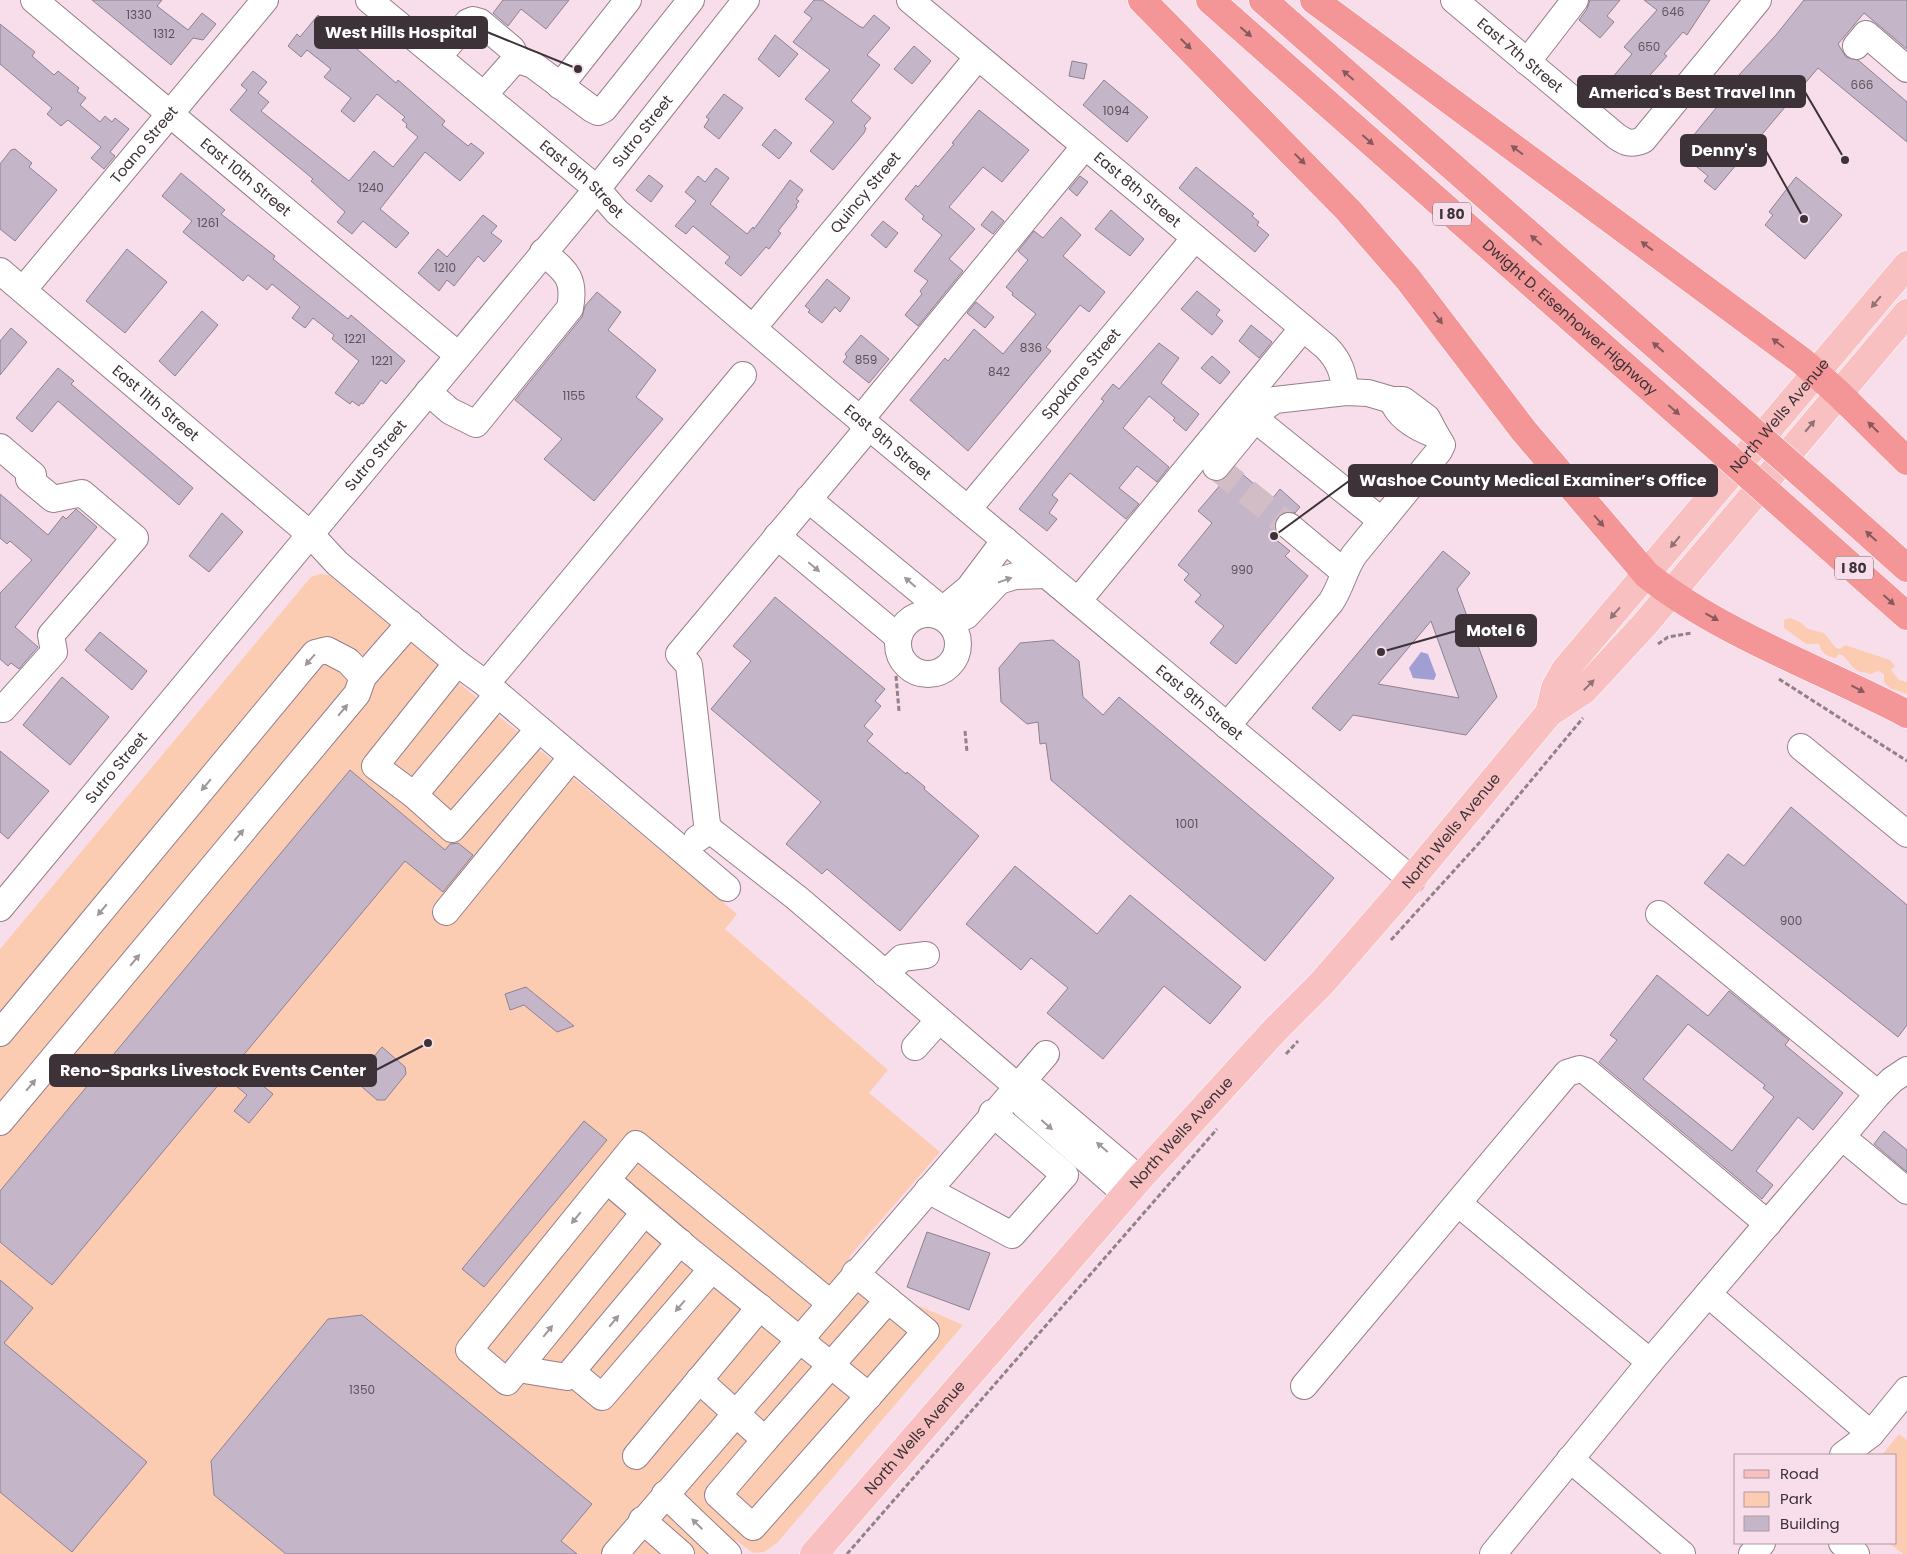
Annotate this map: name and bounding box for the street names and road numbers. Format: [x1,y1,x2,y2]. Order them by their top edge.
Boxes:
street label: East 7th Street [1473,13,1568,97]
street label: Sutro Street [607,90,677,172]
street label: Toano Street [105,101,182,188]
street label: East 10th Street [196,133,296,221]
street label: East 9th Street [535,135,628,223]
street label: Quincy Street [825,147,905,238]
street label: East 8th Street [1090,147,1186,232]
road number: I 80 [1433,202,1471,225]
street label: Dwight D. Eisenhower Highway [1478,234,1663,401]
street label: Spokane Street [1036,324,1125,424]
street label: North Wells Avenue [1725,354,1834,477]
street label: East 11th Street [108,360,204,446]
street label: East 9th Street [840,399,936,484]
street label: Sutro Street [339,415,411,496]
road number: I 80 [1835,556,1873,580]
street label: East 9th Street [1152,660,1248,745]
street label: Sutro Street [80,727,152,808]
street label: North Wells Avenue [1397,768,1505,893]
street label: North Wells Avenue [1124,1072,1237,1193]
street label: North Wells Avenue [859,1376,970,1499]

